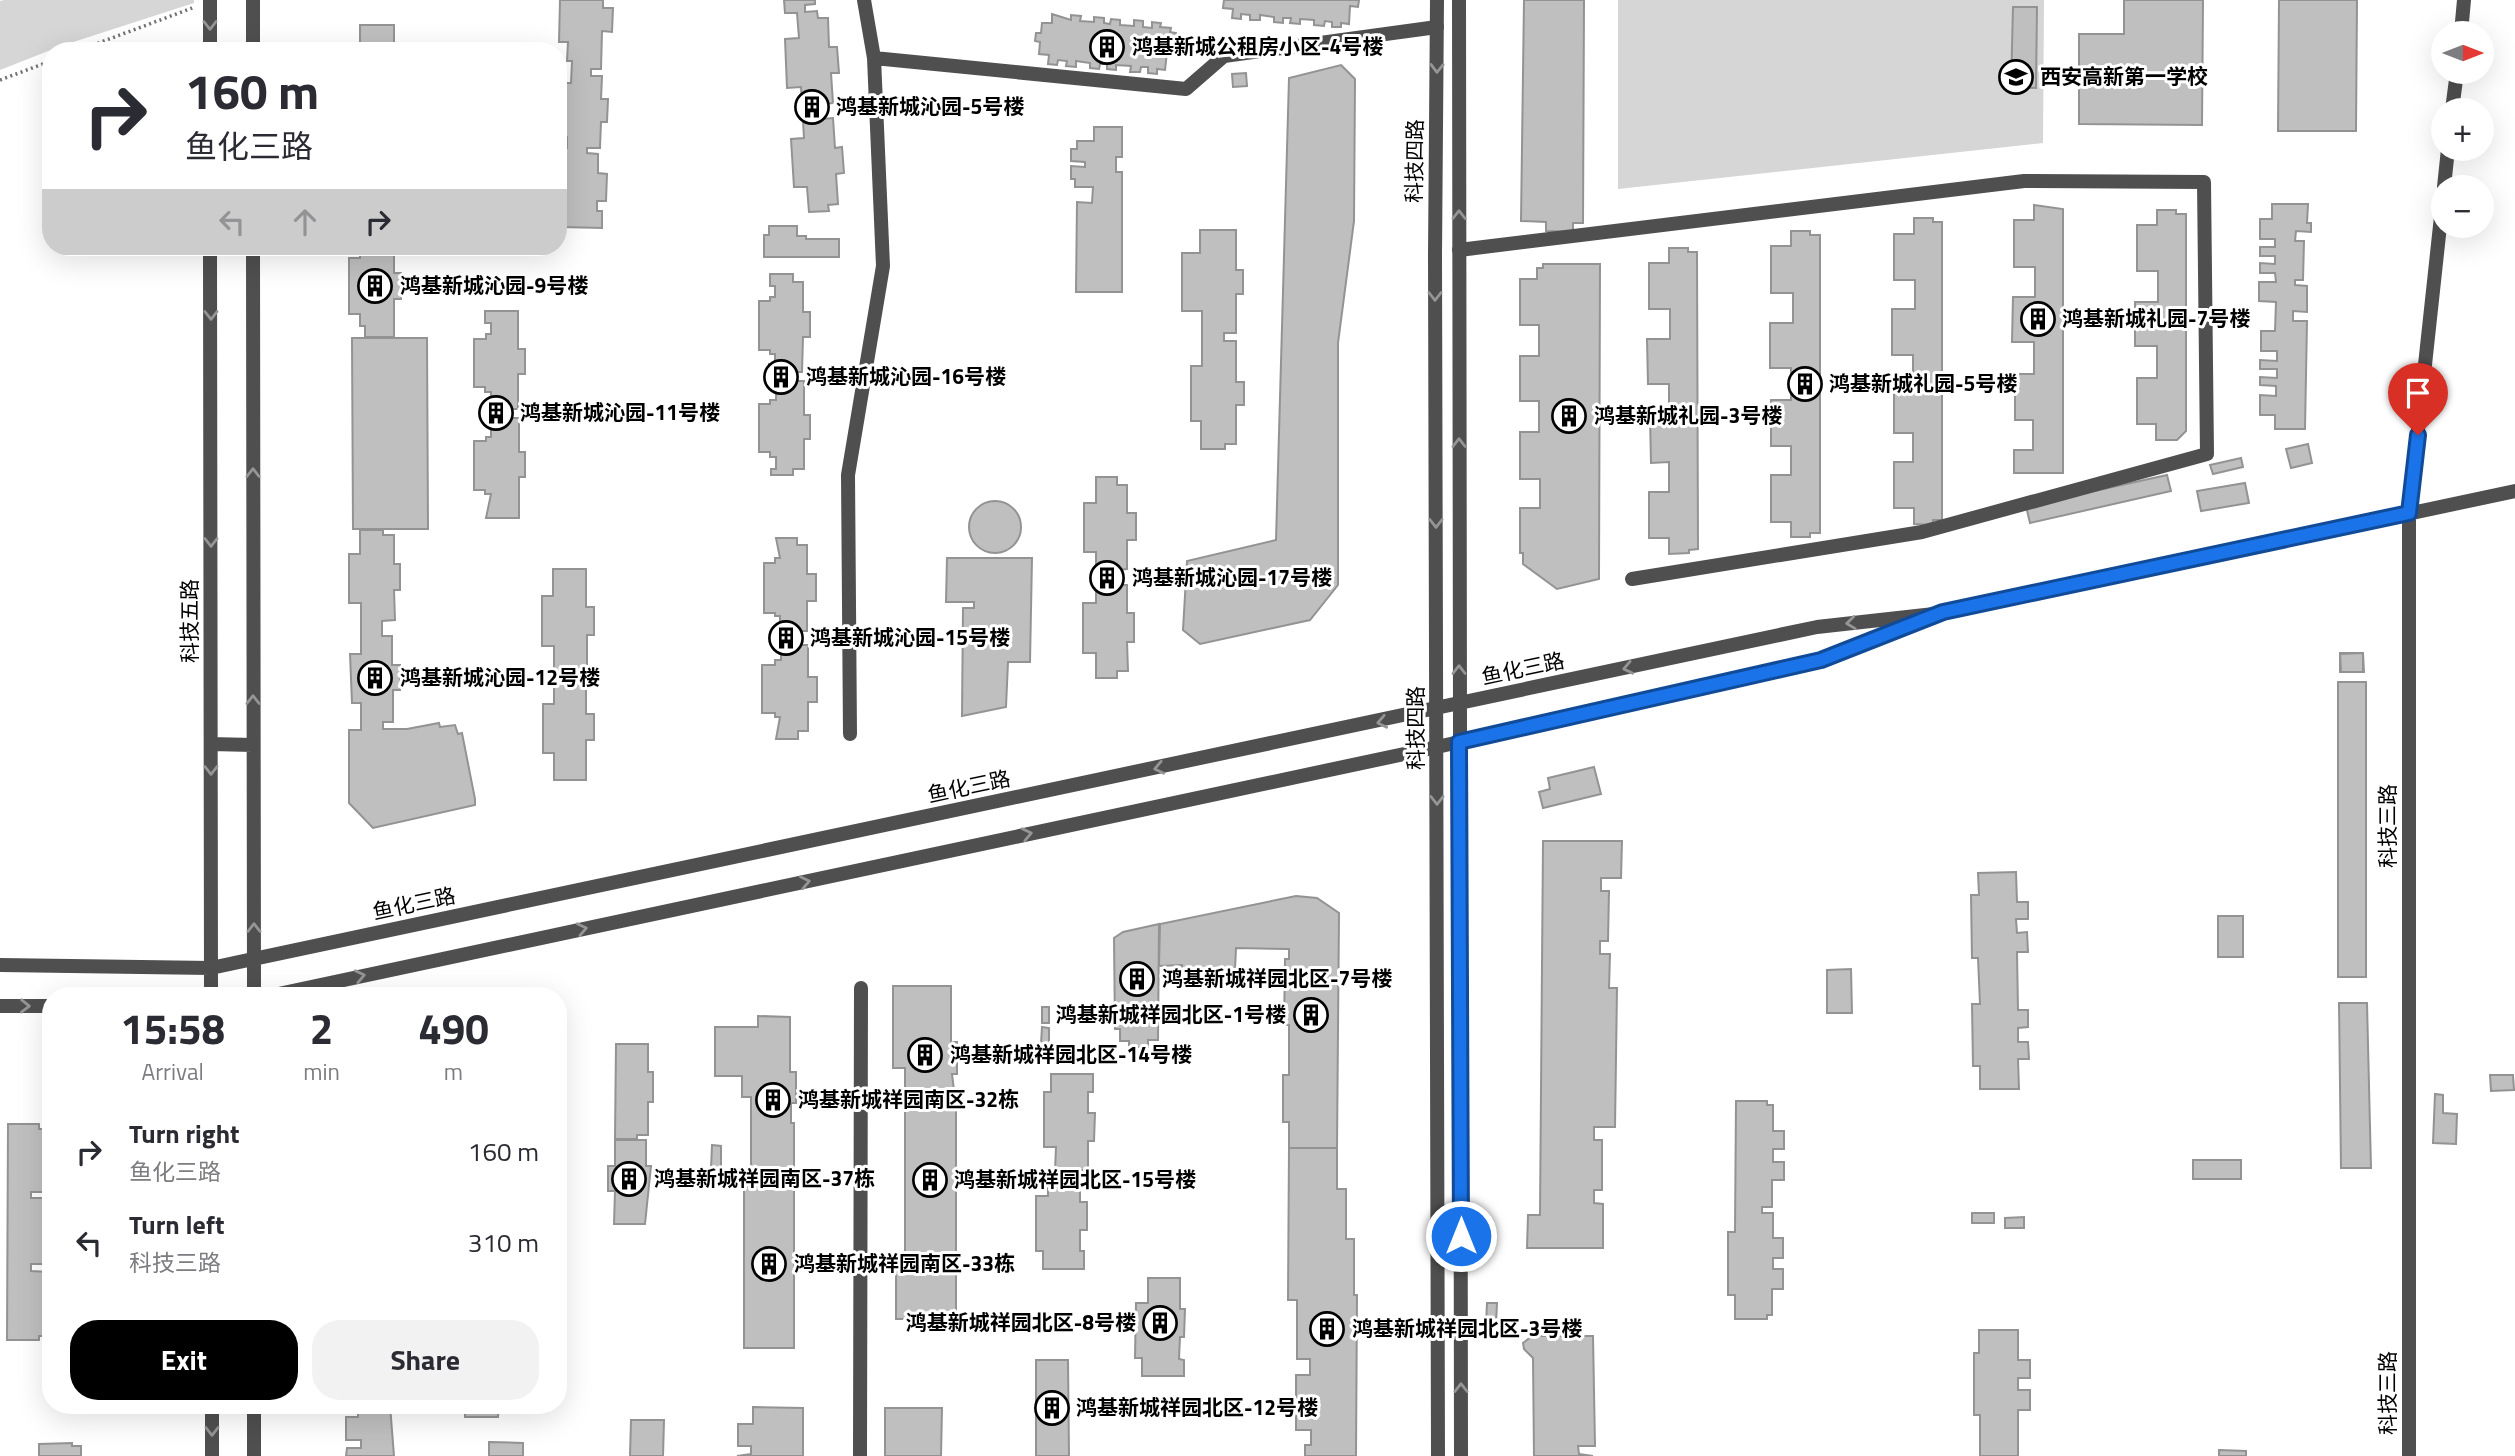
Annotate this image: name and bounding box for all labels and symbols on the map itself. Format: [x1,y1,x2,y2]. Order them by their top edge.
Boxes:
one-way arrow [202,21,218,31]
north arrow [2431,21,2494,84]
building icon: 鸿基新城公租房小区-4号楼 [1088,28,1126,66]
place label: 鸿基新城公租房小区-4号楼 [1132,30,1383,62]
school or university icon: 西安高新第一学校 [1997,58,2035,96]
place label: 西安高新第一学校 [2040,60,2208,92]
one-way arrow [1429,63,1444,74]
building icon: 鸿基新城沁园-5号楼 [793,88,831,126]
place label: 鸿基新城沁园-5号楼 [836,90,1024,122]
street label: 科技四路 [1397,119,1431,203]
one-way arrow [1451,210,1467,220]
building icon: 鸿基新城沁园-9号楼 [356,267,394,305]
place label: 鸿基新城沁园-9号楼 [400,269,588,301]
one-way arrow [1427,291,1443,301]
building icon: 鸿基新城礼园-7号楼 [2019,300,2057,338]
place label: 鸿基新城礼园-7号楼 [2062,302,2250,334]
one-way arrow [203,310,219,321]
building icon: 鸿基新城沁园-16号楼 [762,358,800,396]
place label: 鸿基新城沁园-16号楼 [806,360,1006,392]
pin [2388,363,2448,435]
building icon: 鸿基新城礼园-5号楼 [1786,365,1824,403]
place label: 鸿基新城礼园-5号楼 [1829,367,2017,399]
building icon: 鸿基新城沁园-11号楼 [477,394,515,432]
place label: 鸿基新城沁园-11号楼 [520,396,720,428]
building icon: 鸿基新城礼园-3号楼 [1550,397,1588,435]
place label: 鸿基新城礼园-3号楼 [1594,399,1782,431]
one-way arrow [1451,437,1467,448]
one-way arrow [245,467,261,477]
one-way arrow [1428,518,1444,529]
one-way arrow [203,538,219,548]
building icon: 鸿基新城沁园-17号楼 [1088,559,1126,597]
place label: 鸿基新城沁园-17号楼 [1132,561,1332,593]
street label: 科技五路 [173,579,205,663]
one-way arrow [1845,616,1856,631]
building icon: 鸿基新城沁园-15号楼 [767,619,805,657]
place label: 鸿基新城沁园-15号楼 [810,621,1010,653]
street label: 鱼化三路 [1478,644,1567,692]
building icon: 鸿基新城沁园-12号楼 [356,659,394,697]
one-way arrow [1622,660,1634,675]
place label: 鸿基新城沁园-12号楼 [400,661,600,693]
one-way arrow [1451,665,1467,675]
street label: 科技四路 [1399,686,1431,770]
one-way arrow [245,694,261,705]
one-way arrow [1376,713,1388,728]
one-way arrow [1153,760,1165,775]
street label: 鱼化三路 [924,762,1013,810]
one-way arrow [203,765,219,776]
street label: 科技三路 [2371,784,2403,868]
one-way arrow [1429,795,1445,805]
one-way arrow [1021,828,1033,843]
one-way arrow [799,875,811,890]
street label: 鱼化三路 [369,879,458,927]
one-way arrow [246,922,262,932]
one-way arrow [576,923,588,938]
building icon: 鸿基新城祥园北区-7号楼 [1118,960,1156,998]
place label: 鸿基新城祥园北区-7号楼 [1162,962,1392,994]
one-way arrow [354,970,366,985]
building icon: 鸿基新城祥园北区-1号楼 [1292,996,1330,1034]
one-way arrow [21,998,31,1014]
place label: 鸿基新城祥园北区-1号楼 [1056,998,1286,1030]
building icon: 鸿基新城祥园北区-14号楼 [906,1036,944,1074]
place label: 鸿基新城祥园北区-14号楼 [950,1038,1192,1070]
building icon: 鸿基新城祥园南区-32栋 [754,1081,792,1119]
place label: 鸿基新城祥园南区-32栋 [798,1083,1019,1115]
building icon: 鸿基新城祥园南区-37栋 [610,1160,648,1198]
building icon: 鸿基新城祥园北区-15号楼 [911,1161,949,1199]
place label: 鸿基新城祥园南区-37栋 [654,1162,875,1194]
place label: 鸿基新城祥园北区-15号楼 [954,1163,1196,1195]
position arrow [1424,1199,1498,1273]
building icon: 鸿基新城祥园南区-33栋 [750,1245,788,1283]
place label: 鸿基新城祥园南区-33栋 [794,1247,1015,1279]
building icon: 鸿基新城祥园北区-8号楼 [1141,1304,1179,1342]
place label: 鸿基新城祥园北区-8号楼 [906,1306,1136,1338]
building icon: 鸿基新城祥园北区-3号楼 [1308,1310,1346,1348]
place label: 鸿基新城祥园北区-3号楼 [1352,1312,1582,1344]
street label: 科技三路 [2371,1351,2403,1435]
one-way arrow [1453,1382,1469,1393]
building icon: 鸿基新城祥园北区-12号楼 [1033,1389,1071,1427]
place label: 鸿基新城祥园北区-12号楼 [1076,1391,1318,1423]
one-way arrow [204,1426,220,1436]

